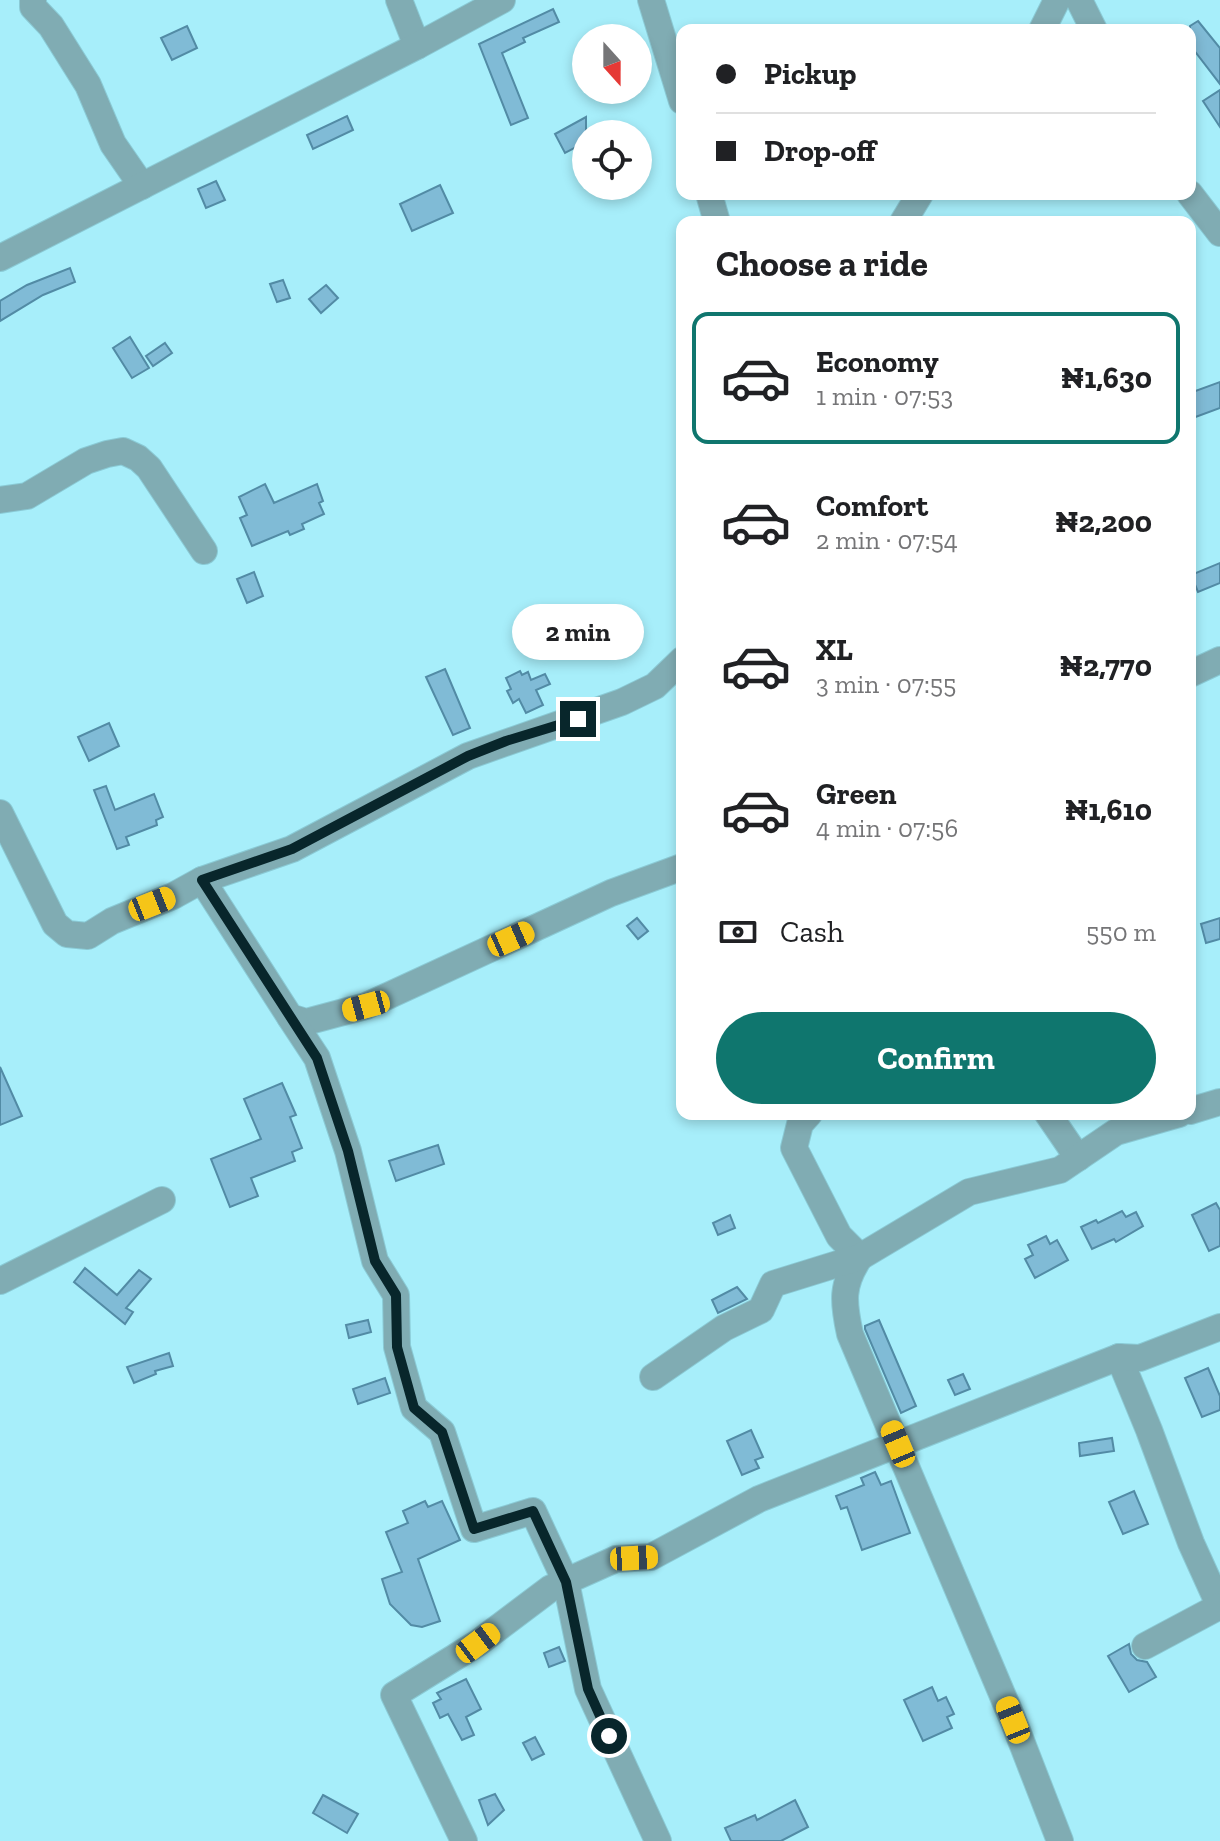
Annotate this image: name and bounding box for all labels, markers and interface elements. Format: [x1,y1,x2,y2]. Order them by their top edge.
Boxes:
north arrow [572,24,652,104]
map controls [572,24,652,200]
text: Pickup [764,56,856,92]
button: locate [572,120,652,200]
text: Drop-off [764,133,876,169]
text: Choose a ride [716,242,928,285]
icon: car [720,342,792,414]
text: Economy [816,344,939,380]
text: ₦1,630 [1061,360,1152,396]
text: 1 min · 07:53 [816,380,953,412]
icon: car [720,486,792,558]
text: Comfort [816,488,928,524]
text: ₦2,200 [1055,504,1152,540]
text: 2 min · 07:54 [816,524,958,556]
callout: 2 min [512,603,644,659]
text: 2 min [546,616,610,648]
icon: car [720,630,792,702]
text: XL [816,632,853,668]
text: ₦2,770 [1060,648,1152,684]
text: 3 min · 07:55 [816,668,956,700]
route end [560,701,596,737]
icon: car [720,774,792,846]
text: Green [816,776,896,812]
text: ₦1,610 [1065,792,1152,828]
text: 4 min · 07:56 [816,812,958,844]
car [125,884,179,924]
icon: cash [716,910,760,954]
text: Cash [780,914,844,950]
text: 550 m [1086,916,1156,948]
car [484,918,538,960]
car [340,988,392,1024]
button: Confirm [716,1012,1156,1104]
car [878,1417,918,1471]
car [609,1545,659,1571]
car [452,1619,504,1667]
car [993,1693,1033,1747]
route start [591,1718,627,1754]

